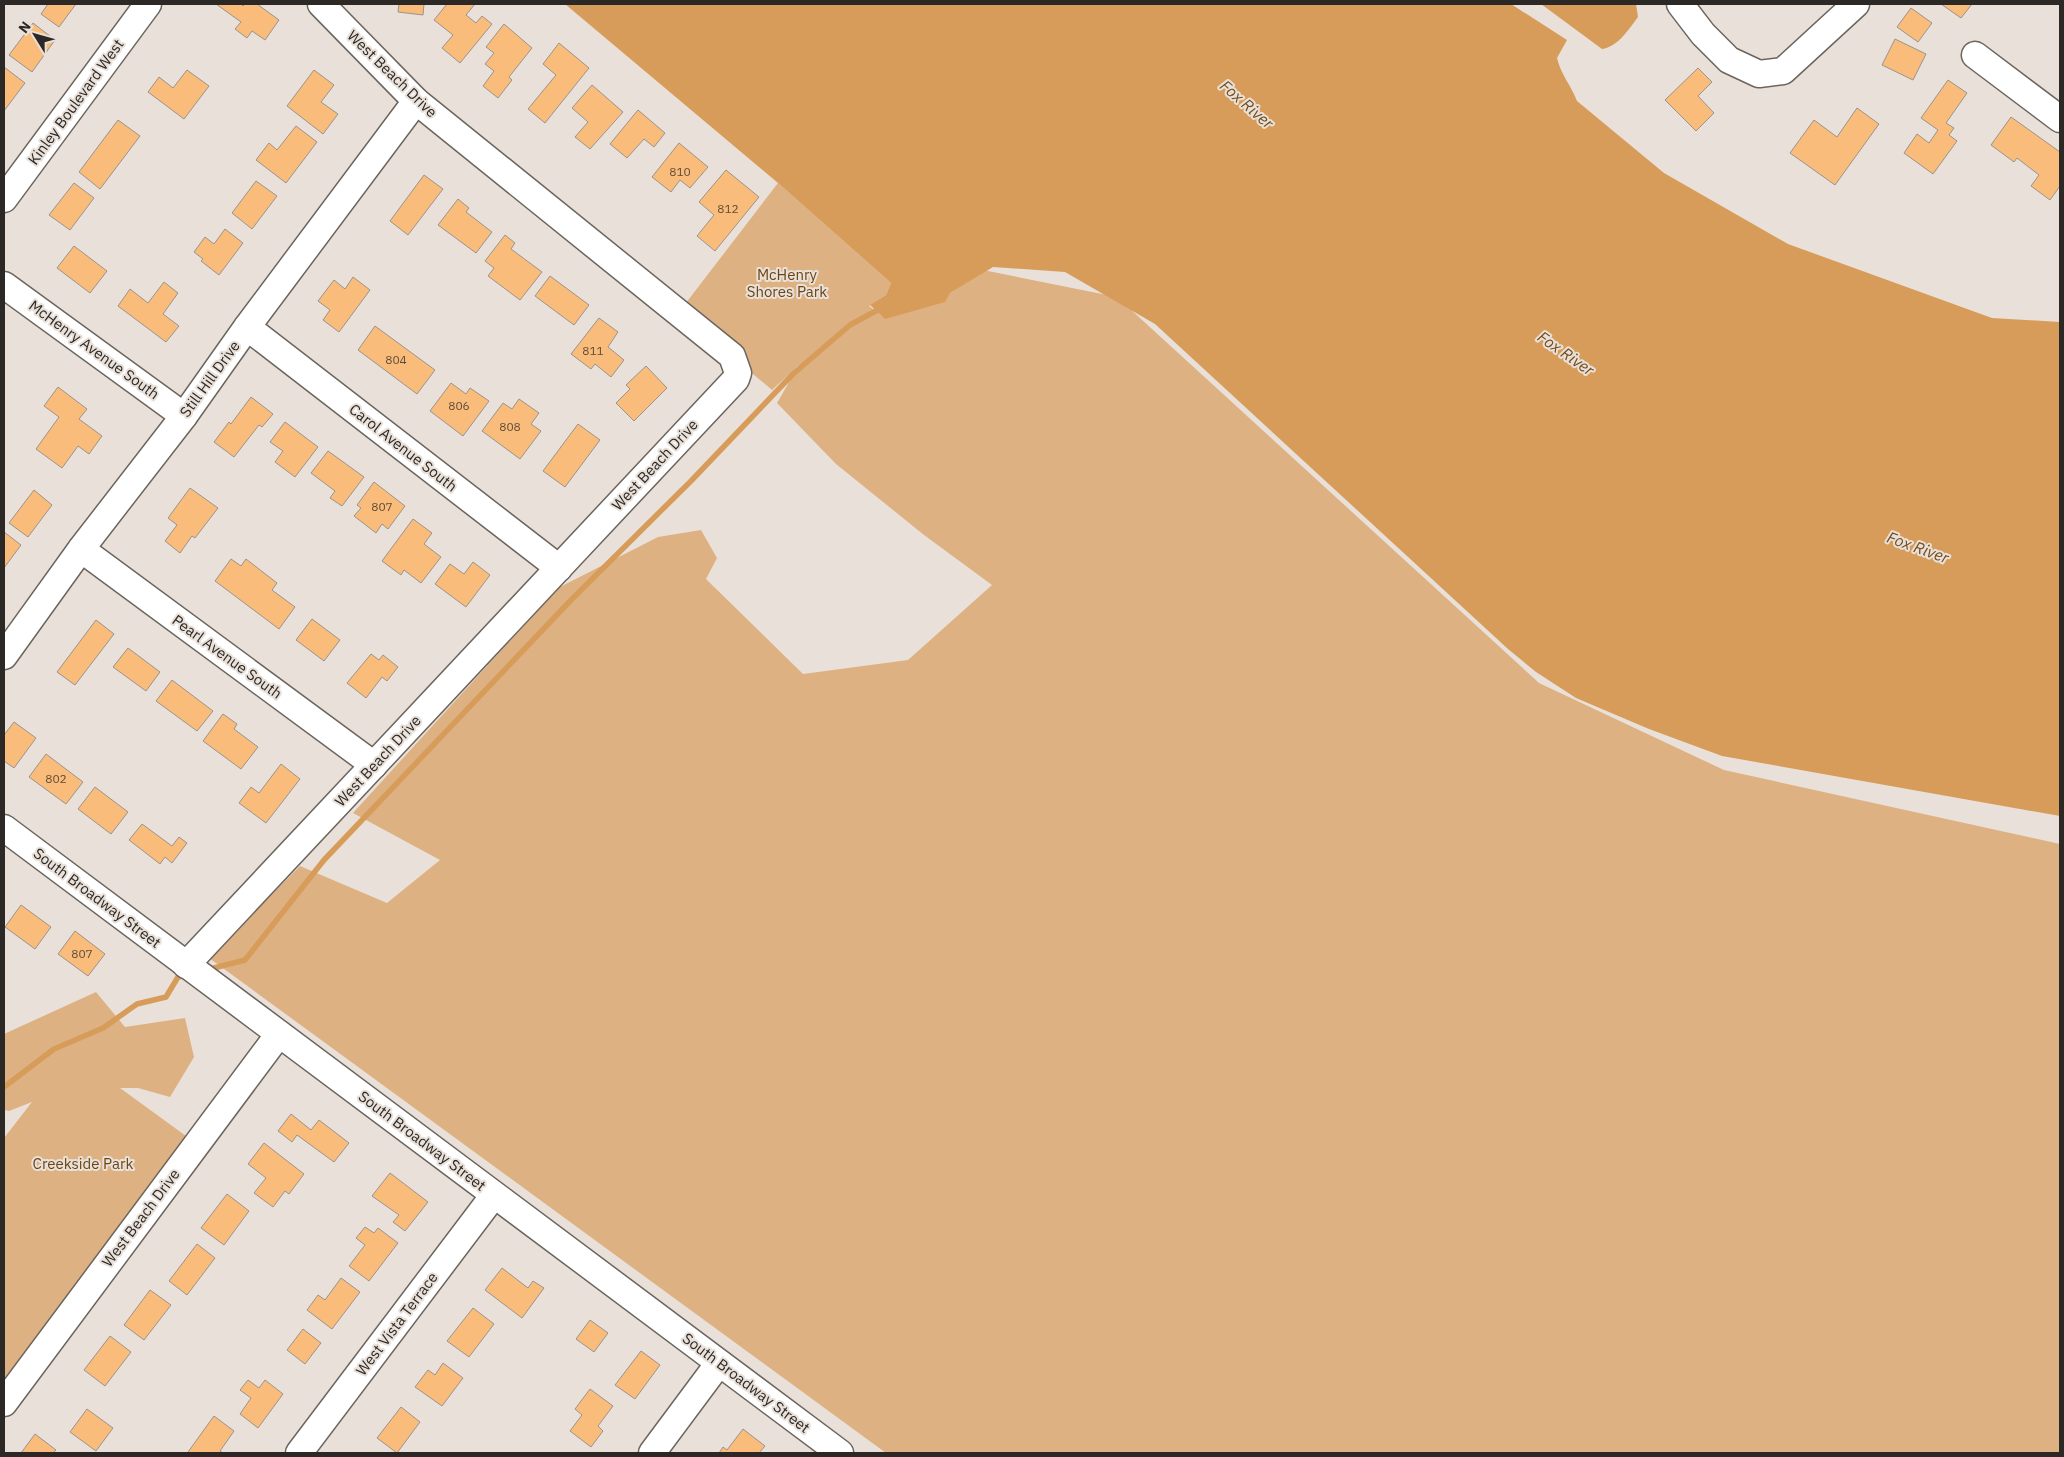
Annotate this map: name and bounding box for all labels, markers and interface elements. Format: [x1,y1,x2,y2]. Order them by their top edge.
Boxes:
north arrow [10,10,60,60]
text: N [14,18,35,37]
street label: West Beach Drive [343,26,441,121]
street label: Kinley Boulevard West [24,35,128,168]
water label: Fox River [1216,75,1279,133]
house number: 810 [669,164,691,179]
house number: 812 [717,201,739,216]
park label: McHenry Shores Park [747,265,827,301]
street label: McHenry Avenue South [25,296,163,403]
water label: Fox River [1534,326,1599,380]
street label: Still Hill Drive [175,337,244,421]
house number: 811 [582,343,604,358]
house number: 804 [385,352,407,367]
house number: 806 [448,398,470,413]
street label: Carol Avenue South [346,400,461,496]
street label: West Beach Drive [608,415,702,514]
house number: 808 [499,419,521,434]
house number: 807 [371,499,393,514]
water label: Fox River [1884,527,1953,568]
street label: Pearl Avenue South [169,610,286,703]
street label: West Beach Drive [331,711,425,810]
house number: 802 [45,771,67,786]
street label: South Broadway Street [30,843,165,952]
house number: 807 [71,946,93,961]
street label: South Broadway Street [355,1086,490,1195]
park label: Creekside Park [33,1154,134,1173]
street label: West Beach Drive [98,1165,184,1270]
street label: West Vista Terrace [351,1268,442,1379]
street label: South Broadway Street [679,1328,814,1437]

